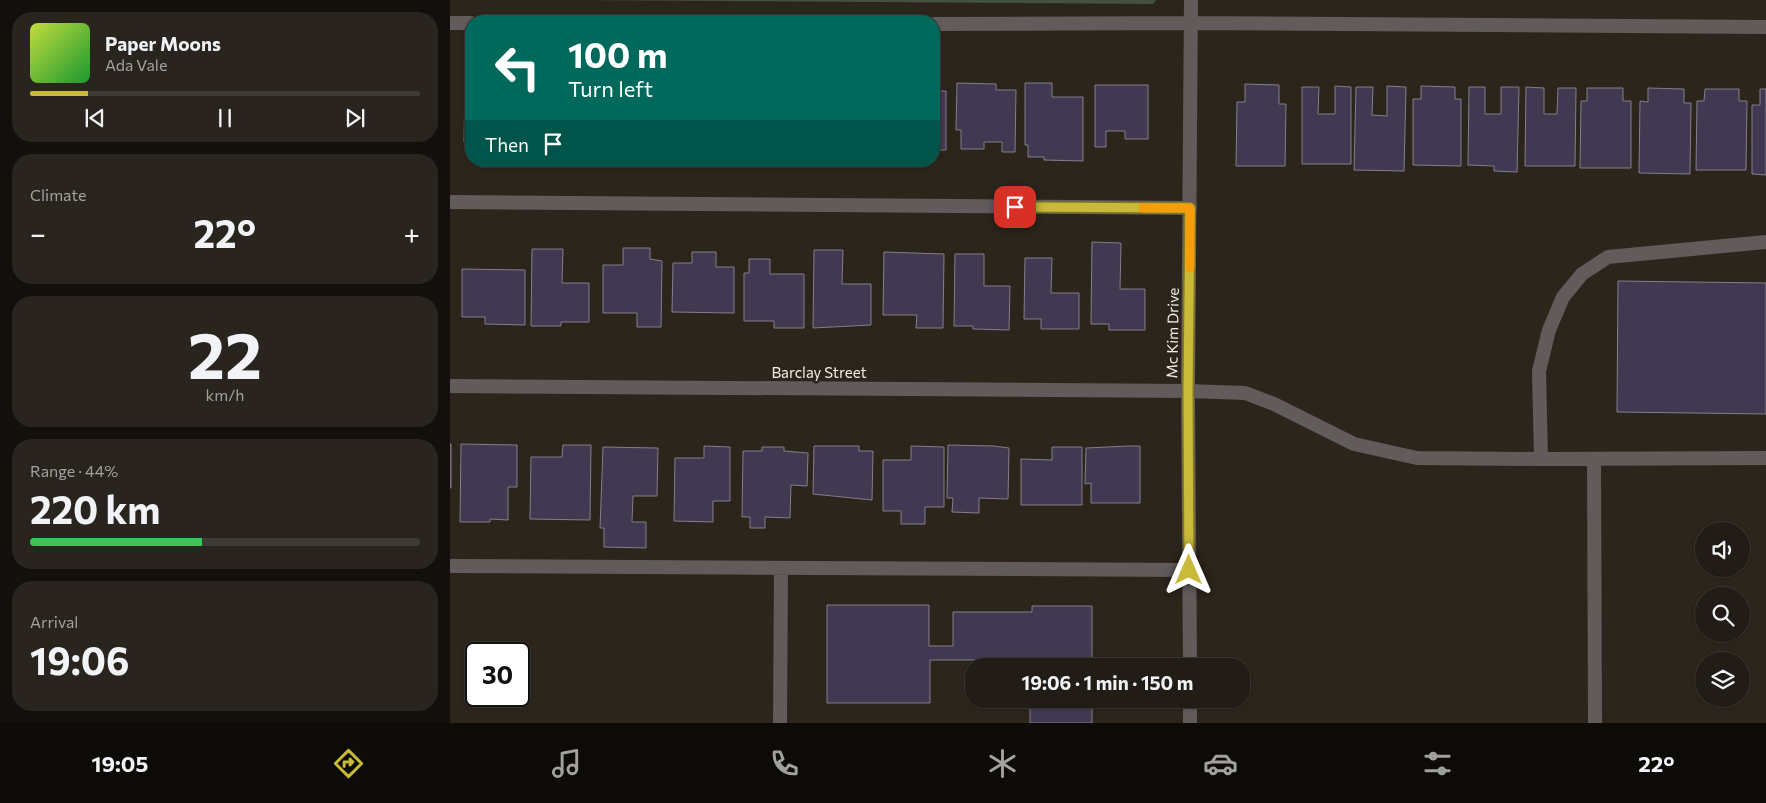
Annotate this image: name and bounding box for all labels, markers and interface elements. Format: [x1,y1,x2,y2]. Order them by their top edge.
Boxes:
text: Paper Moons [105,32,221,55]
text: 100 m [568,32,668,75]
icon: left [485,35,550,100]
text: Ada Vale [105,55,167,74]
text: Turn left [568,75,653,102]
icon: previous [81,104,109,132]
icon: pause [211,104,239,132]
icon: next [341,104,369,132]
icon: arrive [539,130,567,158]
text: Then [485,133,529,156]
text: Climate [30,185,86,204]
pin [994,186,1036,228]
icon: arrive [1001,193,1029,221]
text: 22° [193,209,256,256]
text: − [30,216,46,250]
text: + [404,216,420,250]
street label: Mc Kim Drive [1162,287,1182,379]
text: 22 [188,313,262,392]
street label: Barclay Street [771,363,867,381]
text: km/h [206,385,244,404]
text: Range · 44% [30,461,118,480]
text: 220 km [30,485,160,532]
map controls [1695,522,1750,707]
button: sound [1695,522,1750,577]
position arrow [1162,543,1214,595]
button: search [1695,587,1750,642]
text: Arrival [30,612,78,631]
text: 19:06 [30,636,129,683]
speed limit sign: 30 [465,642,530,707]
button: layers [1695,652,1750,707]
text: 19:06 · 1 min · 150 m [1022,671,1193,694]
icon: directions [331,746,366,781]
icon: music [549,746,584,781]
icon: phone [767,746,802,781]
icon: climate [985,746,1020,781]
icon: car [1203,746,1238,781]
icon: filters [1420,746,1455,781]
text: 19:05 [91,750,148,777]
text: 22° [1638,750,1674,777]

